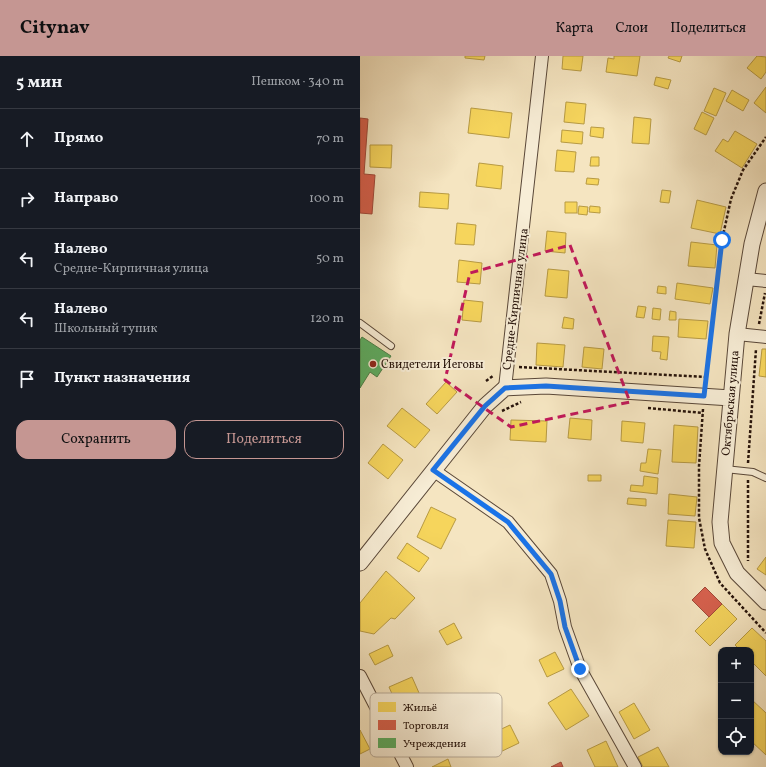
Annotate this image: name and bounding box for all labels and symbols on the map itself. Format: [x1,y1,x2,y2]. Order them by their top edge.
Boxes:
street label: Средне-Кирпичная улица [499,227,533,371]
route start [713,231,731,249]
street label: Октябрьская улица [718,350,744,457]
place label: Свидетели Иеговы [381,357,484,373]
marker: Свидетели Иеговы [368,359,378,369]
route end [571,660,589,678]
legend [370,693,502,757]
text: Жильё [403,701,437,716]
text: Торговля [403,719,449,734]
text: Учреждения [403,737,466,752]

